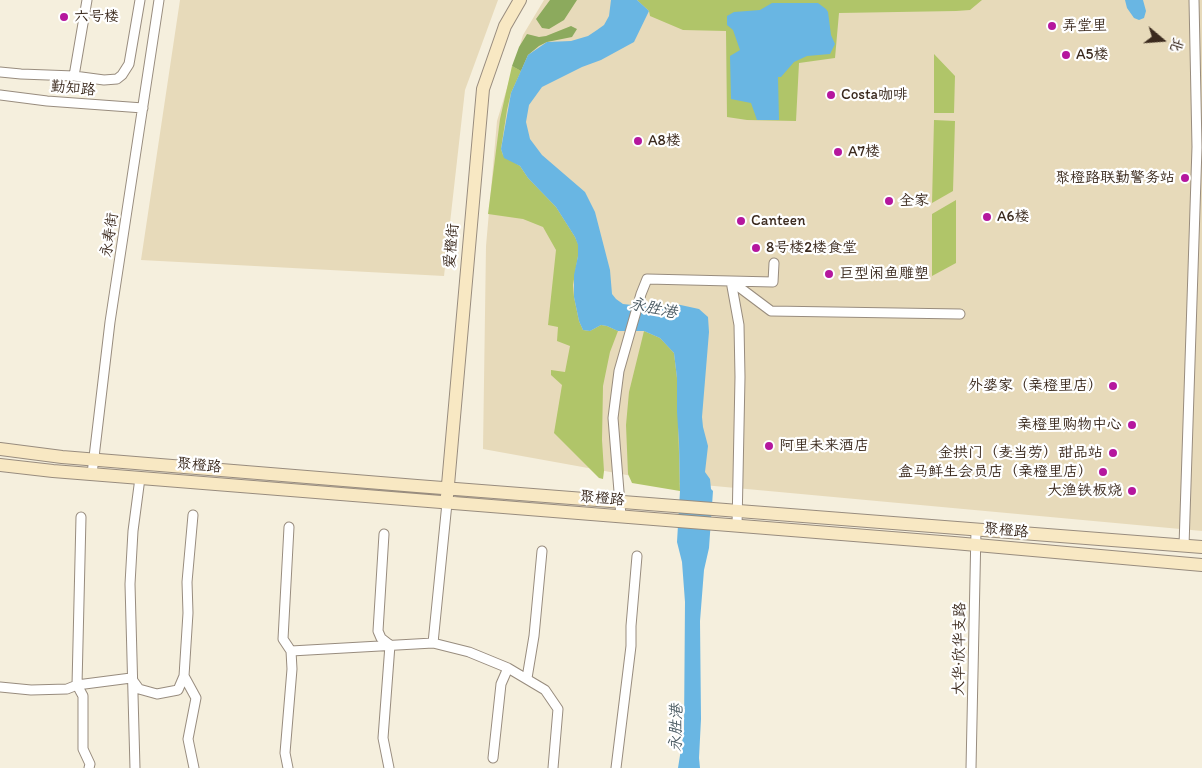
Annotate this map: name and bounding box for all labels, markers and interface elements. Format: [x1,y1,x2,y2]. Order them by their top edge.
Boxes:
place label: 六号楼 [74,8,119,26]
marker: 六号楼 [58,11,70,23]
north arrow [1137,15,1187,65]
place label: 弄堂里 [1062,17,1107,35]
marker: 弄堂里 [1046,20,1058,32]
text: 北 [1166,36,1187,54]
place label: A5楼 [1076,46,1108,64]
marker: A5楼 [1060,49,1072,61]
street label: 勤知路 [50,78,96,100]
place label: Costa咖啡 [841,86,908,104]
marker: Costa咖啡 [825,89,837,101]
place label: A8楼 [648,132,681,150]
marker: A8楼 [632,135,644,147]
place label: A7楼 [848,143,880,161]
marker: A7楼 [832,146,844,158]
place label: 聚橙路联勤警务站 [1055,169,1175,187]
marker: 聚橙路联勤警务站 [1179,172,1191,184]
place label: 全家 [899,192,929,210]
marker: 全家 [883,195,895,207]
place label: A6楼 [997,208,1030,226]
street label: 永寿街 [98,211,122,259]
marker: A6楼 [981,211,993,223]
place label: Canteen [751,212,805,230]
marker: Canteen [735,215,747,227]
street label: 爱橙街 [441,223,463,269]
place label: 8号楼2楼食堂 [766,239,857,257]
marker: 8号楼2楼食堂 [750,242,762,254]
place label: 巨型闲鱼雕塑 [839,265,929,283]
marker: 巨型闲鱼雕塑 [823,268,835,280]
water label: 永胜港 [628,295,678,323]
place label: 外婆家（亲橙里店） [968,377,1103,395]
marker: 外婆家（亲橙里店） [1107,380,1119,392]
place label: 亲橙里购物中心 [1017,416,1122,434]
marker: 亲橙里购物中心 [1126,419,1138,431]
place label: 阿里未来酒店 [779,437,869,455]
marker: 阿里未来酒店 [763,440,775,452]
place label: 金拱门（麦当劳）甜品站 [938,444,1103,462]
marker: 金拱门（麦当劳）甜品站 [1107,447,1119,459]
street label: 聚橙路 [176,455,222,477]
place label: 盒马鲜生会员店（亲橙里店） [898,463,1093,481]
marker: 盒马鲜生会员店（亲橙里店） [1097,466,1109,478]
place label: 大渔铁板烧 [1047,482,1122,500]
marker: 大渔铁板烧 [1126,485,1138,497]
street label: 聚橙路 [579,488,625,510]
street label: 聚橙路 [983,520,1029,542]
street label: 大华·欣华支路 [950,602,970,696]
water label: 永胜港 [667,704,687,752]

